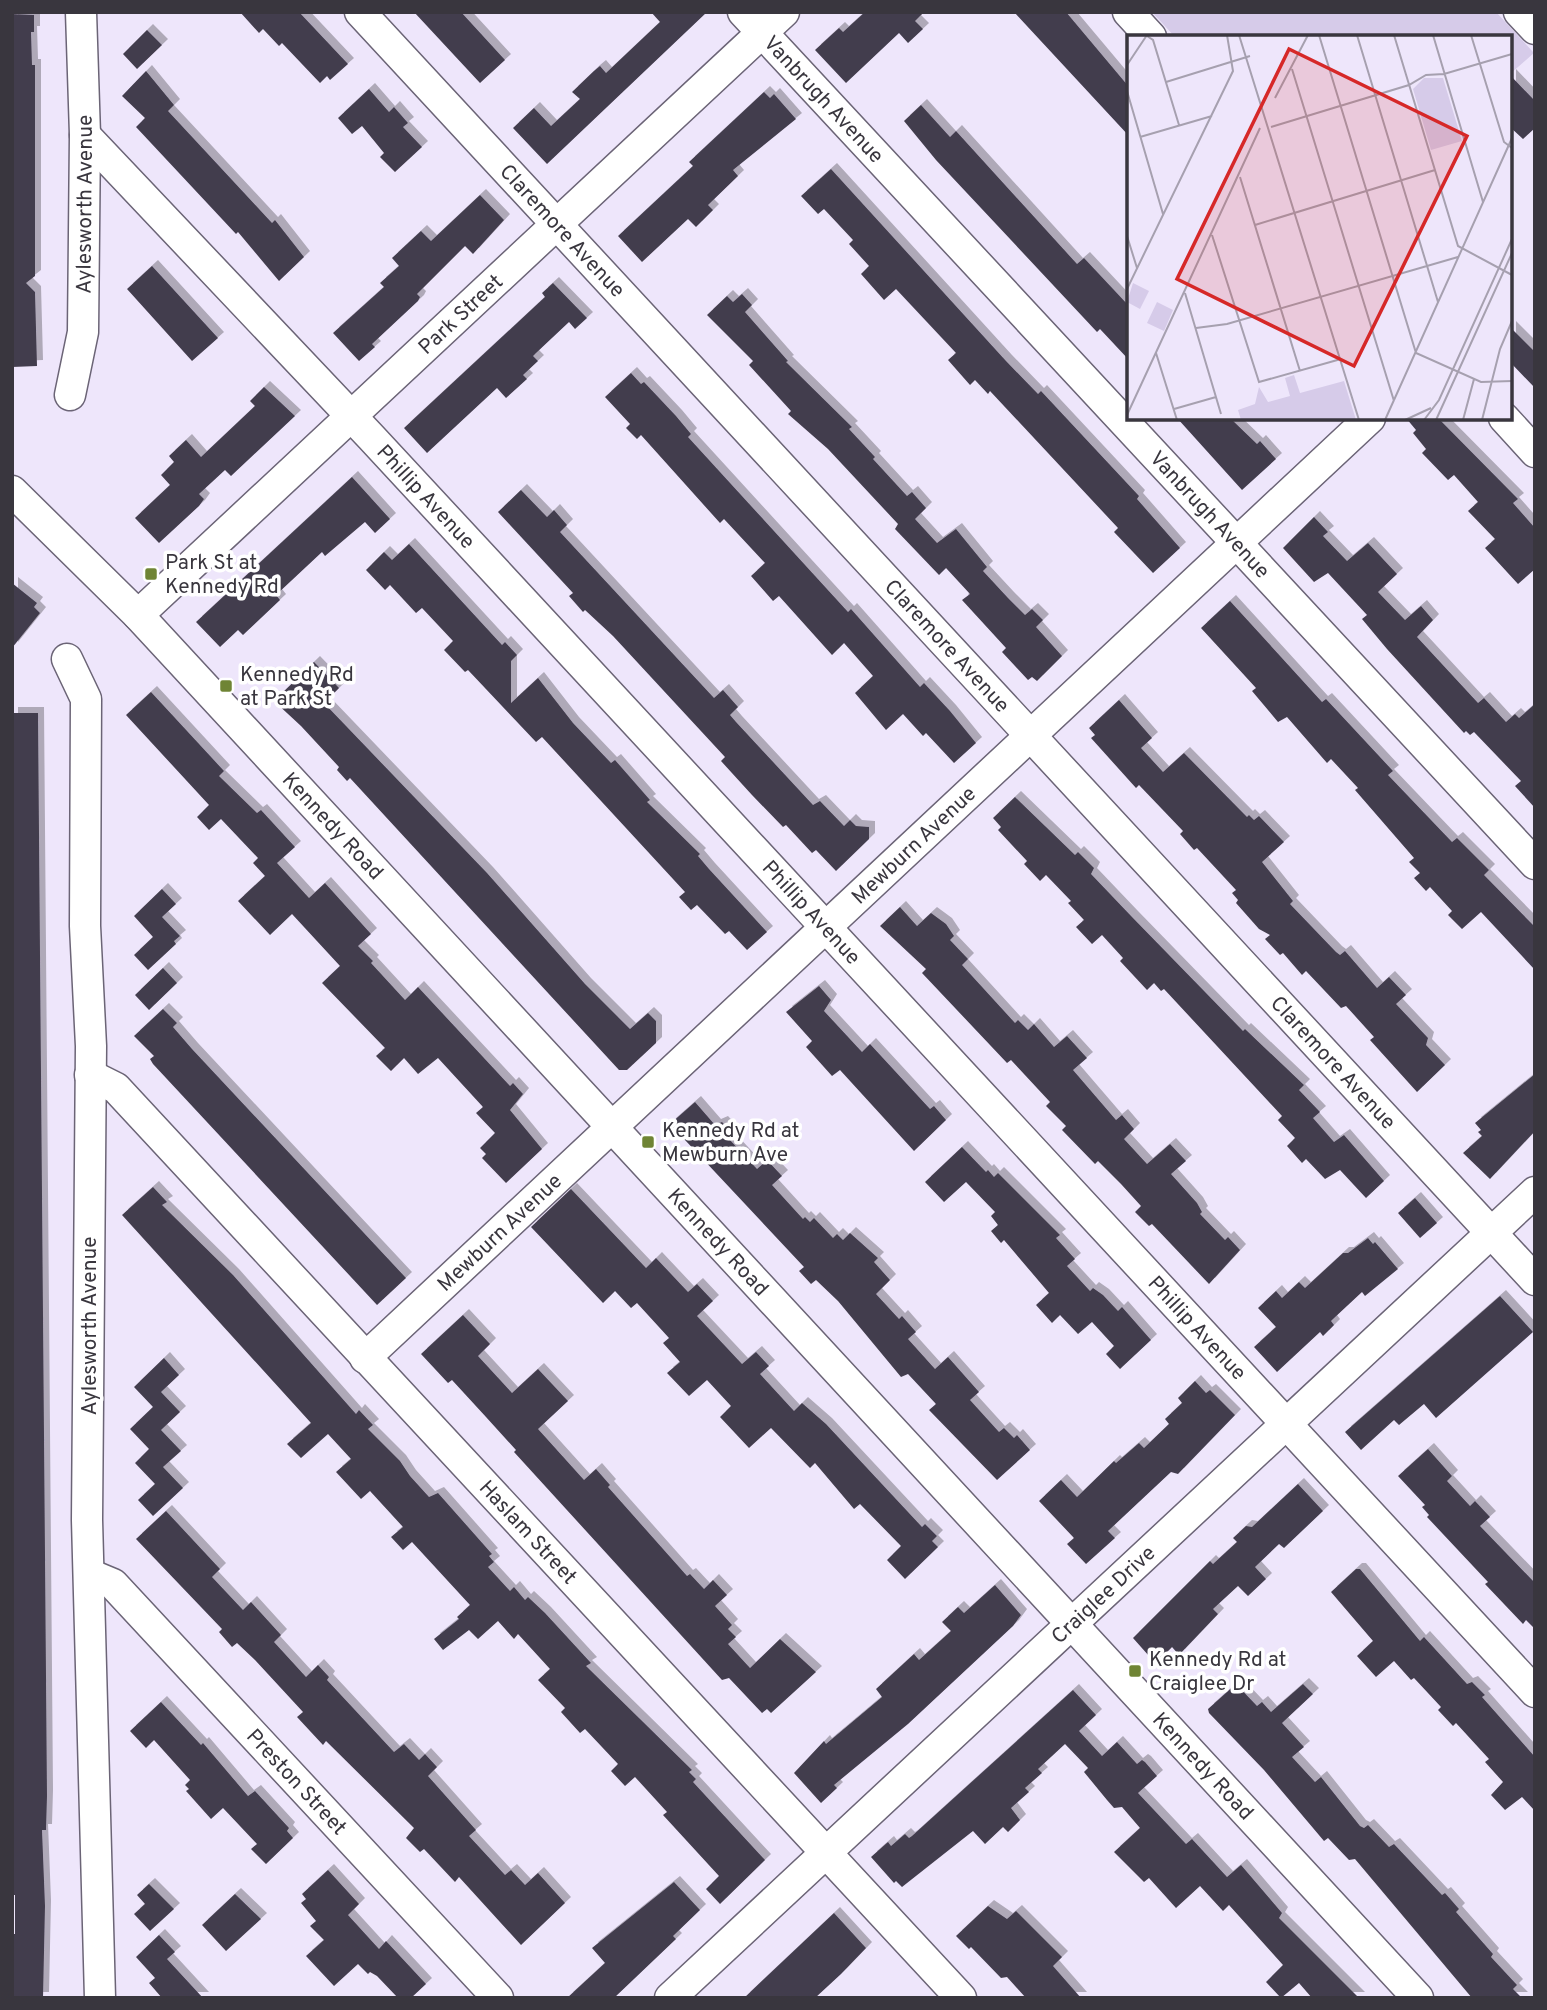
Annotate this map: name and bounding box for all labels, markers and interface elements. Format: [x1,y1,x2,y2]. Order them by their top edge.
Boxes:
street label: Vanbrugh Avenue [757,31,889,170]
inset map [1127,35,1512,420]
street label: Aylesworth Avenue [71,114,100,294]
street label: Claremore Avenue [493,159,630,304]
street label: Park Street [413,269,509,361]
street label: Phillip Avenue [370,440,480,555]
street label: Vanbrugh Avenue [1143,446,1275,585]
place label: Park St at Kennedy Rd [165,550,279,601]
marker: Park St at Kennedy Rd [143,566,159,582]
street label: Claremore Avenue [878,574,1015,719]
place label: Kennedy Rd at Park St [240,662,354,713]
marker: Kennedy Rd at Park St [218,678,234,694]
street label: Kennedy Road [275,767,389,886]
street label: Mewburn Avenue [846,781,983,911]
street label: Phillip Avenue [755,855,866,971]
street label: Claremore Avenue [1264,991,1401,1136]
place label: Kennedy Rd at Mewburn Ave [662,1118,799,1169]
marker: Kennedy Rd at Mewburn Ave [640,1134,656,1150]
street label: Mewburn Avenue [432,1169,568,1298]
street label: Kennedy Road [661,1183,774,1302]
street label: Aylesworth Avenue [77,1236,104,1416]
street label: Phillip Avenue [1141,1271,1251,1387]
street label: Haslam Street [472,1475,582,1591]
street label: Craiglee Drive [1046,1540,1162,1651]
place label: Kennedy Rd at Craiglee Dr [1149,1647,1286,1698]
marker: Kennedy Rd at Craiglee Dr [1127,1663,1143,1679]
street label: Kennedy Road [1146,1707,1259,1827]
street label: Preston Street [240,1724,352,1842]

